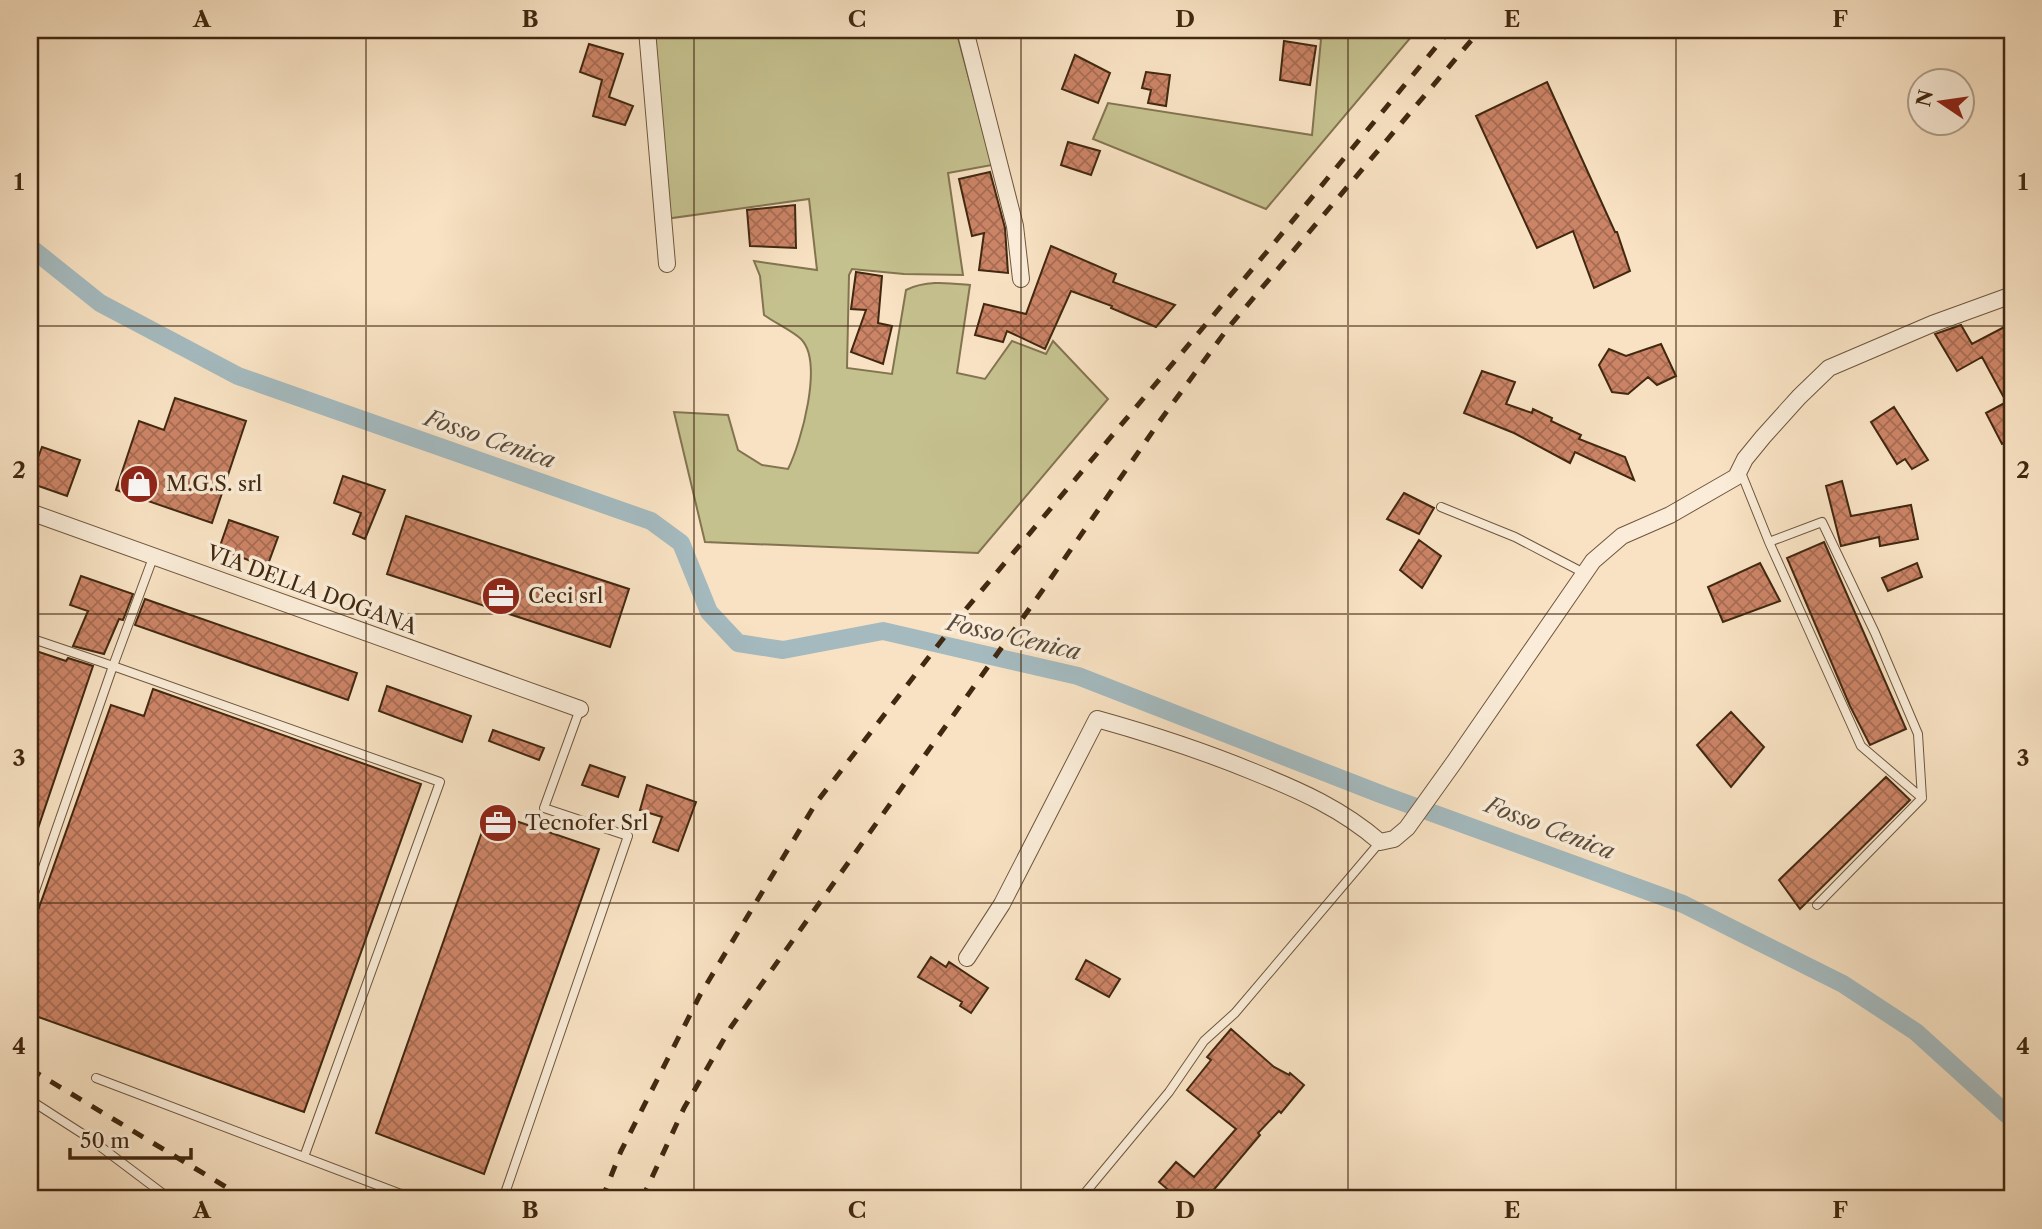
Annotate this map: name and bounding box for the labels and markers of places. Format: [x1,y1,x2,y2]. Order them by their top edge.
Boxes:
shop icon: M.G.S. srl [118,463,160,505]
place label: M.G.S. srl [166,471,262,496]
office icon: Ceci srl [480,575,522,617]
place label: Ceci srl [528,583,603,608]
office icon: Tecnofer Srl [477,802,519,844]
place label: Tecnofer Srl [525,810,648,835]

